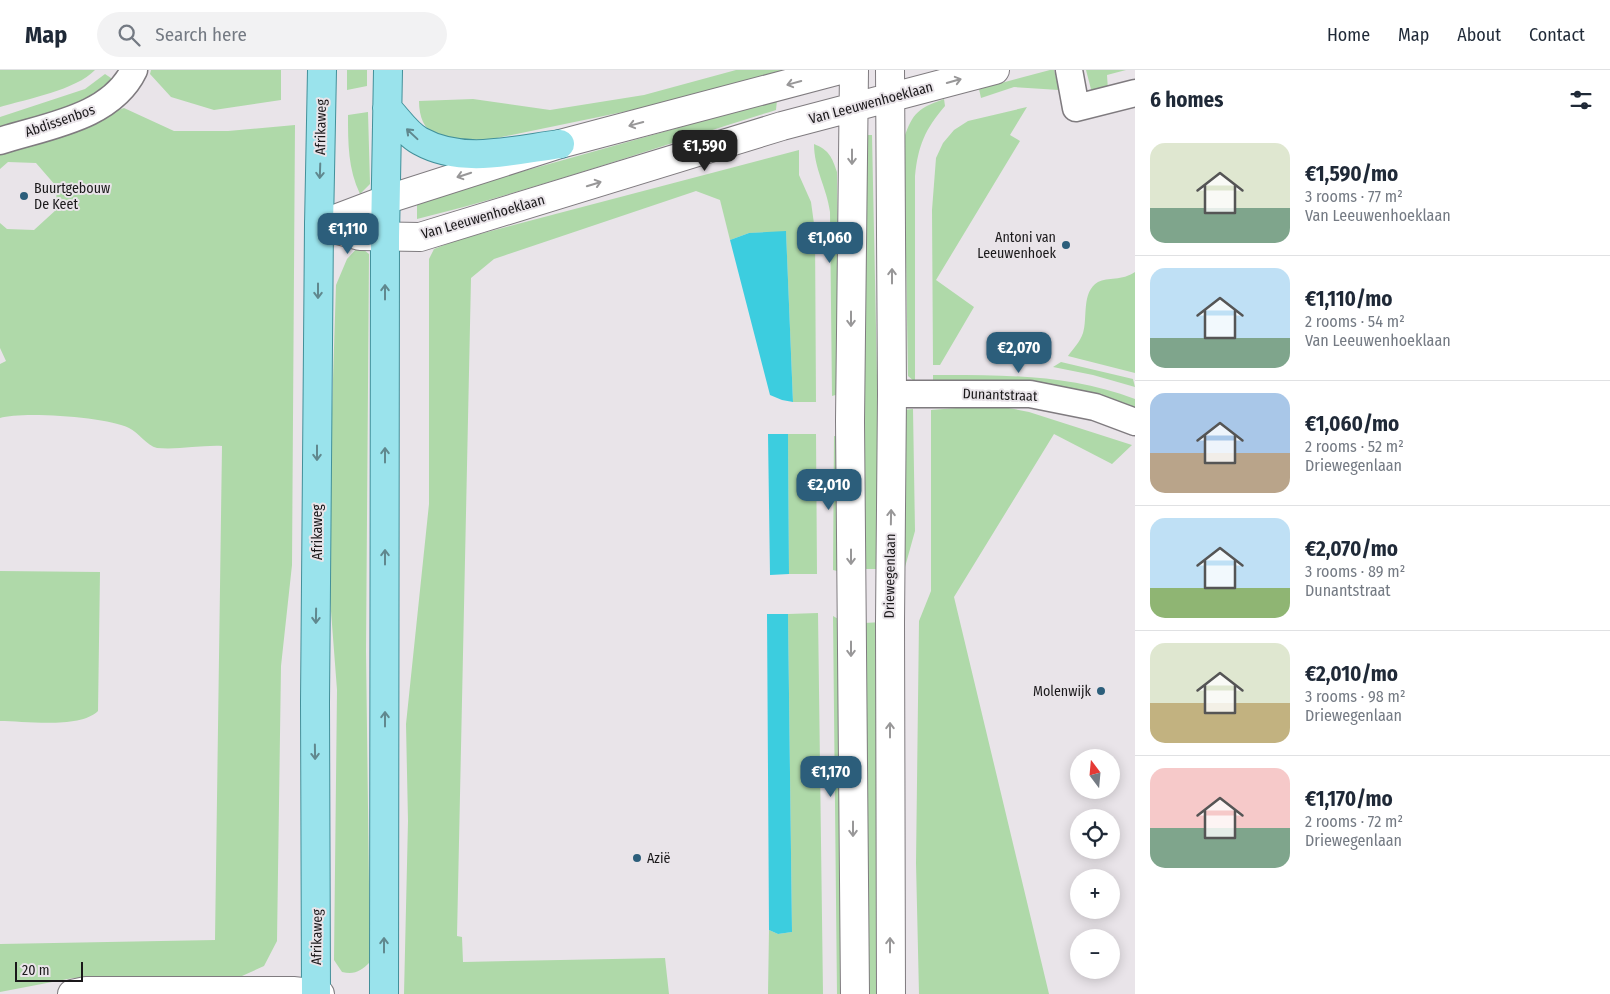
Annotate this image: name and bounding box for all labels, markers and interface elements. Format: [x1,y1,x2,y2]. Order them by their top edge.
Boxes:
search box [97,12,447,57]
text: Map [25,21,67,49]
icon: search [115,21,143,49]
text: Search here [155,23,247,46]
text: Home [1327,24,1370,46]
text: Map [1398,24,1429,46]
text: About [1457,24,1501,46]
text: Contact [1529,24,1585,46]
one-way arrow [946,76,962,85]
street label: Van Leeuwenhoeklaan [807,78,935,128]
one-way arrow [786,79,802,89]
icon: filters [1567,86,1595,114]
text: 6 homes [1150,87,1223,113]
street label: Afrikaweg [312,99,330,155]
street label: Abdissenbos [23,101,97,141]
one-way arrow [629,120,645,130]
one-way arrow [406,128,419,140]
pin: €1,590 [664,129,746,172]
text: €1,590 [683,136,727,155]
one-way arrow [847,148,857,164]
text: €1,590/mo [1305,161,1398,187]
one-way arrow [316,163,325,179]
icon: home [1190,163,1250,223]
one-way arrow [456,171,472,181]
one-way arrow [586,179,602,189]
place label: Buurtgebouw De Keet [34,180,110,213]
text: 3 rooms · 77 m² [1305,187,1403,206]
marker: Buurtgebouw De Keet [18,190,30,202]
street label: Van Leeuwenhoeklaan [419,191,547,243]
text: Van Leeuwenhoeklaan [1305,206,1451,225]
pin: €1,110 [307,212,389,255]
text: €1,110 [329,219,367,238]
pin: €1,060 [789,222,871,264]
text: €1,060 [808,228,852,247]
place label: Antoni van Leeuwenhoek [977,229,1056,262]
marker: Antoni van Leeuwenhoek [1060,239,1072,251]
one-way arrow [887,268,897,284]
one-way arrow [313,282,323,299]
one-way arrow [380,285,390,301]
text: €1,110/mo [1305,286,1392,312]
icon: home [1190,288,1250,348]
one-way arrow [846,310,856,327]
text: 2 rooms · 54 m² [1305,312,1405,331]
text: Van Leeuwenhoeklaan [1305,331,1451,350]
pin: €2,070 [978,332,1060,374]
text: €2,070 [997,338,1041,357]
street label: Dunantstraat [962,385,1038,405]
text: €1,060/mo [1305,411,1399,437]
icon: home [1190,413,1250,473]
text: 2 rooms · 52 m² [1305,437,1404,456]
one-way arrow [312,445,322,461]
one-way arrow [380,447,390,464]
text: Driewegenlaan [1305,456,1402,475]
pin: €2,010 [788,468,870,511]
text: €2,010 [807,475,851,494]
street label: Afrikaweg [309,504,326,560]
one-way arrow [886,510,896,526]
street label: Driewegenlaan [881,533,899,619]
text: €2,070/mo [1305,536,1398,562]
icon: home [1190,538,1250,598]
one-way arrow [380,549,390,566]
one-way arrow [846,549,856,565]
text: 3 rooms · 89 m² [1305,562,1405,581]
text: Dunantstraat [1305,581,1391,600]
one-way arrow [311,608,321,624]
one-way arrow [846,641,856,657]
text: €2,010/mo [1305,661,1398,687]
icon: home [1190,663,1250,723]
place label: Molenwijk [1033,683,1091,700]
marker: Molenwijk [1095,685,1107,697]
text: 3 rooms · 98 m² [1305,687,1406,706]
text: Driewegenlaan [1305,706,1402,725]
one-way arrow [380,712,390,728]
one-way arrow [885,723,895,739]
one-way arrow [310,744,320,760]
north arrow [1070,749,1120,799]
map controls [1070,749,1120,979]
pin: €1,170 [790,756,872,798]
text: €1,170 [811,762,851,781]
text: €1,170/mo [1305,786,1393,812]
icon: home [1190,788,1250,848]
button: locate [1070,809,1120,859]
text: 2 rooms · 72 m² [1305,812,1403,831]
one-way arrow [848,821,858,837]
text: Driewegenlaan [1305,831,1402,850]
place label: Azië [647,850,670,867]
marker: Azië [631,852,643,864]
button: + [1070,869,1120,919]
street label: Afrikaweg [308,909,326,965]
button: − [1070,929,1120,979]
one-way arrow [379,938,389,954]
one-way arrow [886,938,895,954]
scale bar [15,959,82,982]
text: 20 m [22,962,50,979]

